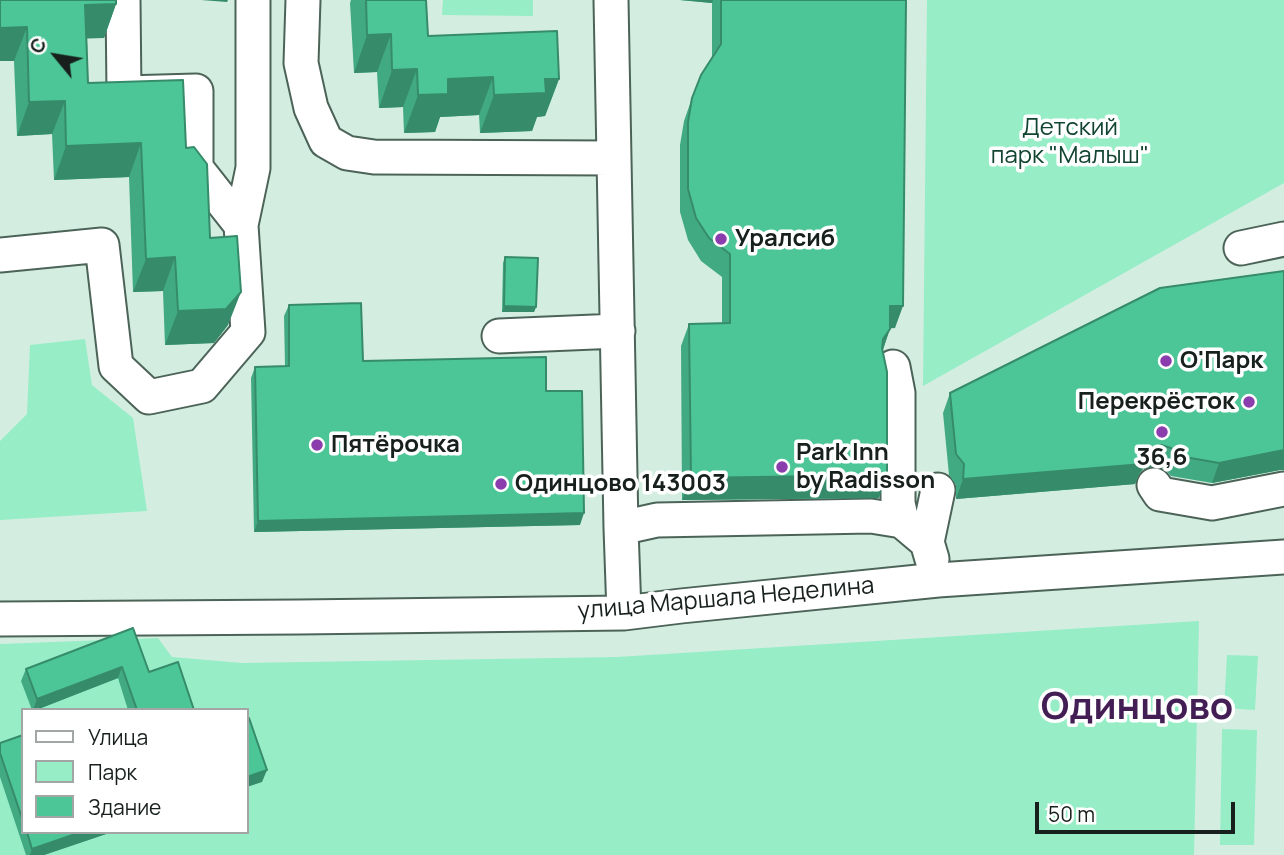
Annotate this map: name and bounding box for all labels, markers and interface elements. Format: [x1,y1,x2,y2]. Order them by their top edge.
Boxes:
north arrow [21,21,91,91]
text: С [23,33,53,58]
park label: Детский парк "Малыш" [991,114,1149,170]
place label: Уралсиб [735,225,835,253]
marker: Уралсиб [713,231,729,247]
place label: О'Парк [1180,347,1263,375]
marker: О'Парк [1158,353,1174,369]
place label: Перекрёсток [1078,388,1235,416]
marker: Перекрёсток [1241,394,1257,410]
marker: 36,6 [1154,424,1170,440]
place label: Пятёрочка [331,431,460,459]
marker: Пятёрочка [309,437,325,453]
place label: Park Inn by Radisson [796,439,935,495]
place label: 36,6 [1136,444,1188,472]
marker: Park Inn by Radisson [774,459,790,475]
place label: Одинцово 143003 [515,470,726,498]
marker: Одинцово 143003 [493,476,509,492]
street label: улица Маршала Неделина [576,572,876,626]
district label: Одинцово [1041,685,1233,731]
legend [21,708,248,834]
text: Улица [88,723,148,751]
text: Парк [88,758,137,786]
scale bar [1039,788,1238,832]
text: Здание [88,793,161,821]
text: 50 m [1048,800,1095,828]

